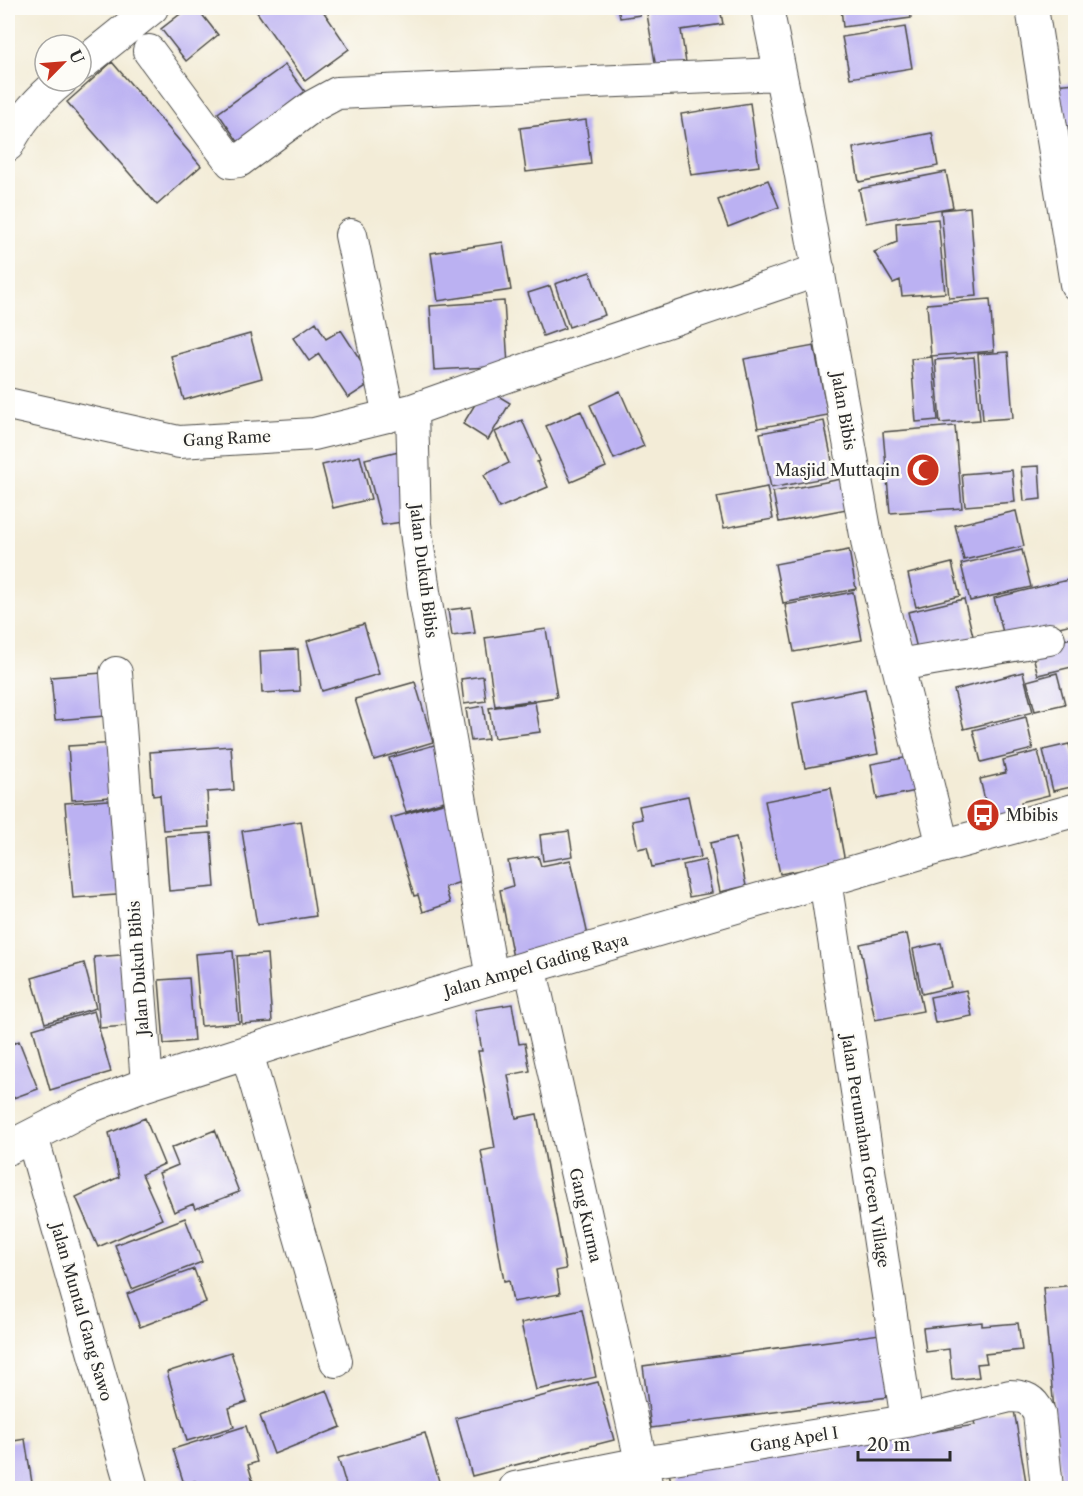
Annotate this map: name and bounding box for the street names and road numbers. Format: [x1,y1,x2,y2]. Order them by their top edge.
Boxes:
street label: Jalan Bibis [827,367,861,452]
street label: Gang Rame [183,426,272,450]
street label: Jalan Dukuh Bibis [405,500,442,639]
street label: Jalan Dukuh Bibis [123,900,153,1039]
street label: Jalan Ampel Gading Raya [439,929,631,1002]
street label: Jalan Perumahan Green Village [837,1030,894,1269]
street label: Gang Kurma [565,1166,607,1265]
street label: Jalan Muntal Gang Sawo [46,1218,117,1404]
street label: Gang Apel I [748,1422,840,1456]

